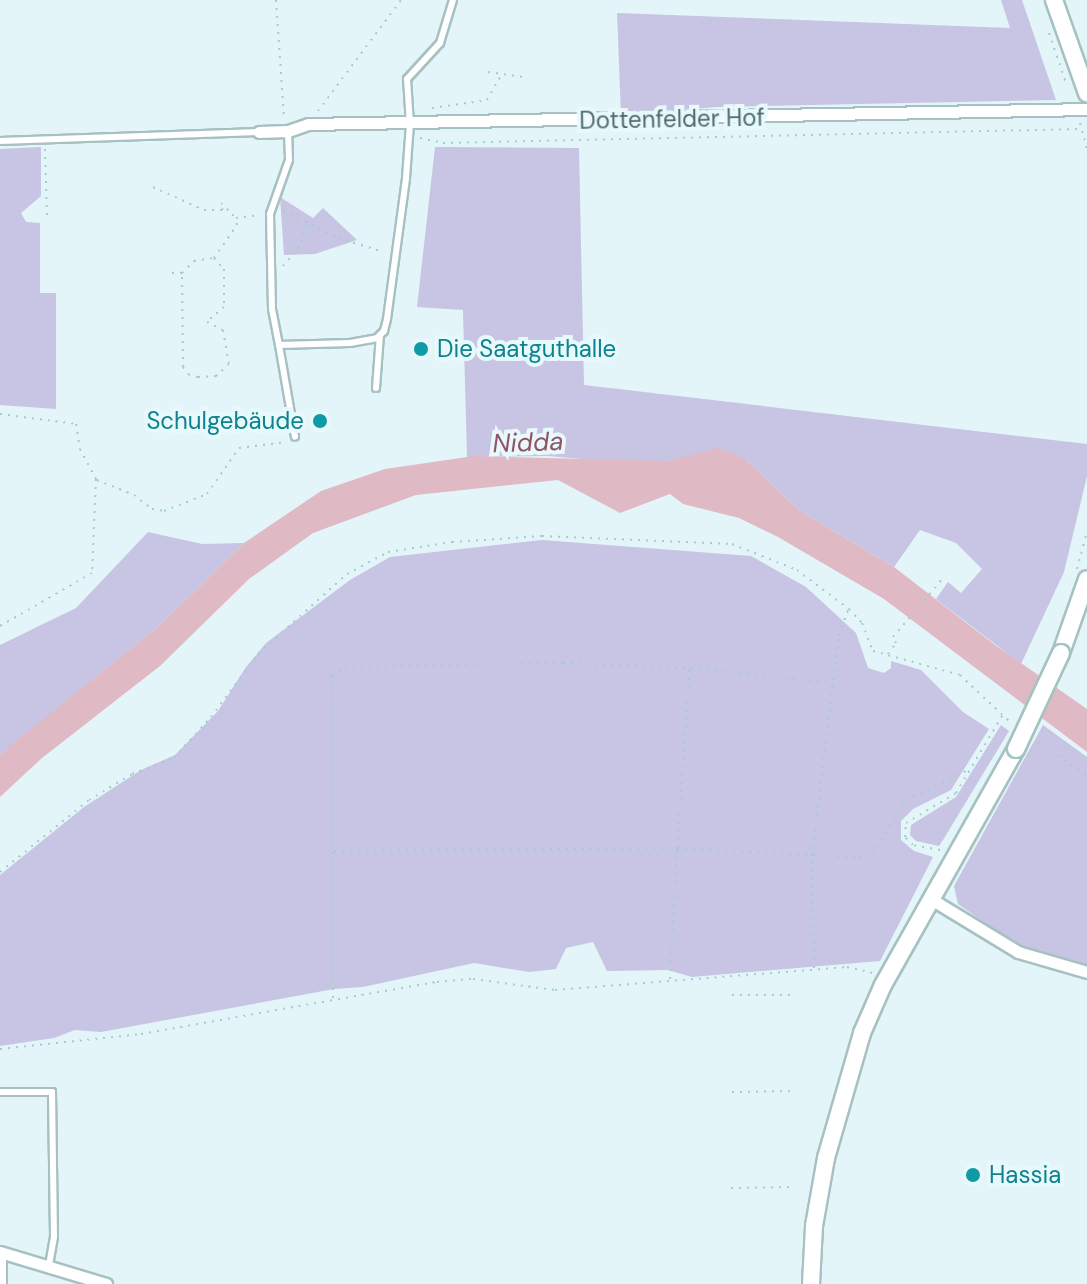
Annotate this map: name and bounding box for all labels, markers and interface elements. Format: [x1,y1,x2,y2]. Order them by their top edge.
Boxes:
street label: Dottenfelder Hof [579,103,765,135]
place label: Die Saatguthalle [437,335,616,363]
marker: Die Saatguthalle [412,340,430,358]
place label: Schulgebäude [146,407,304,435]
marker: Schulgebäude [311,412,329,430]
water label: Nidda [492,426,564,460]
place label: Hassia [989,1161,1061,1189]
marker: Hassia [964,1166,982,1184]

